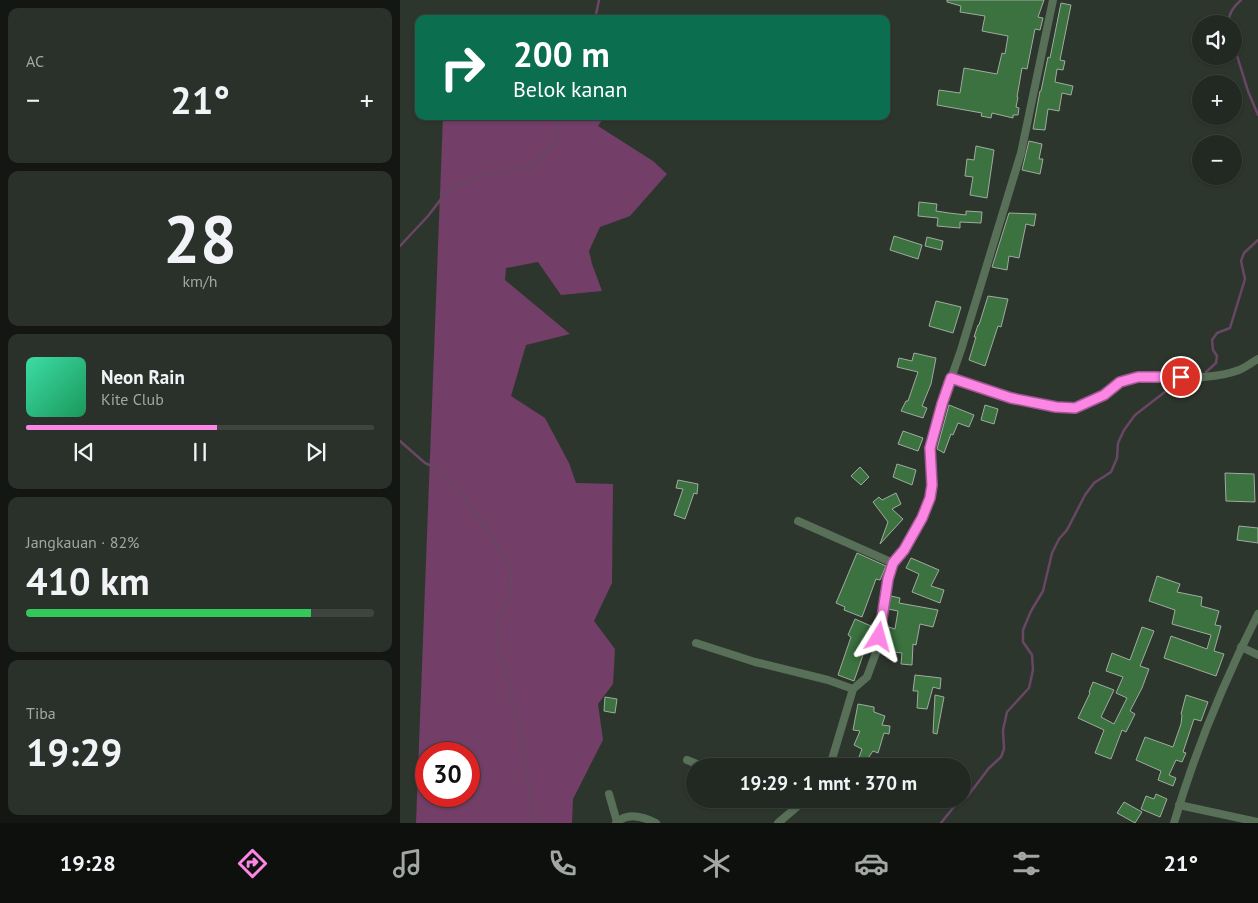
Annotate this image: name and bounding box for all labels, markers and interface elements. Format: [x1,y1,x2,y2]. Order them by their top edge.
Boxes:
map controls [1192,15,1242,185]
button: sound [1192,15,1242,65]
text: 200 m [513,31,610,77]
icon: right [430,35,495,100]
text: AC [26,51,44,71]
text: 21° [170,75,230,124]
text: Belok kanan [513,75,627,103]
button: + [1192,75,1242,125]
text: − [26,81,40,118]
text: + [360,81,374,118]
button: − [1192,135,1242,185]
text: 28 [163,196,237,280]
text: km/h [182,271,218,291]
pin [1160,356,1202,398]
icon: arrive [1167,363,1195,391]
text: Neon Rain [101,365,185,389]
text: Kite Club [101,389,164,409]
icon: previous [70,438,98,466]
icon: pause [186,438,214,466]
icon: next [302,438,330,466]
text: Jangkauan · 82% [26,532,139,552]
text: 410 km [26,556,150,605]
position arrow [852,610,904,662]
text: Tiba [26,703,56,723]
text: 19:29 [26,727,122,776]
speed limit sign: 30 [415,742,480,807]
text: 19:29 · 1 mnt · 370 m [740,771,917,795]
icon: directions [235,846,270,881]
icon: music [390,846,425,881]
icon: phone [545,846,580,881]
icon: climate [699,846,734,881]
icon: car [854,846,889,881]
icon: filters [1009,846,1044,881]
text: 19:28 [60,849,116,877]
text: 21° [1163,849,1198,877]

